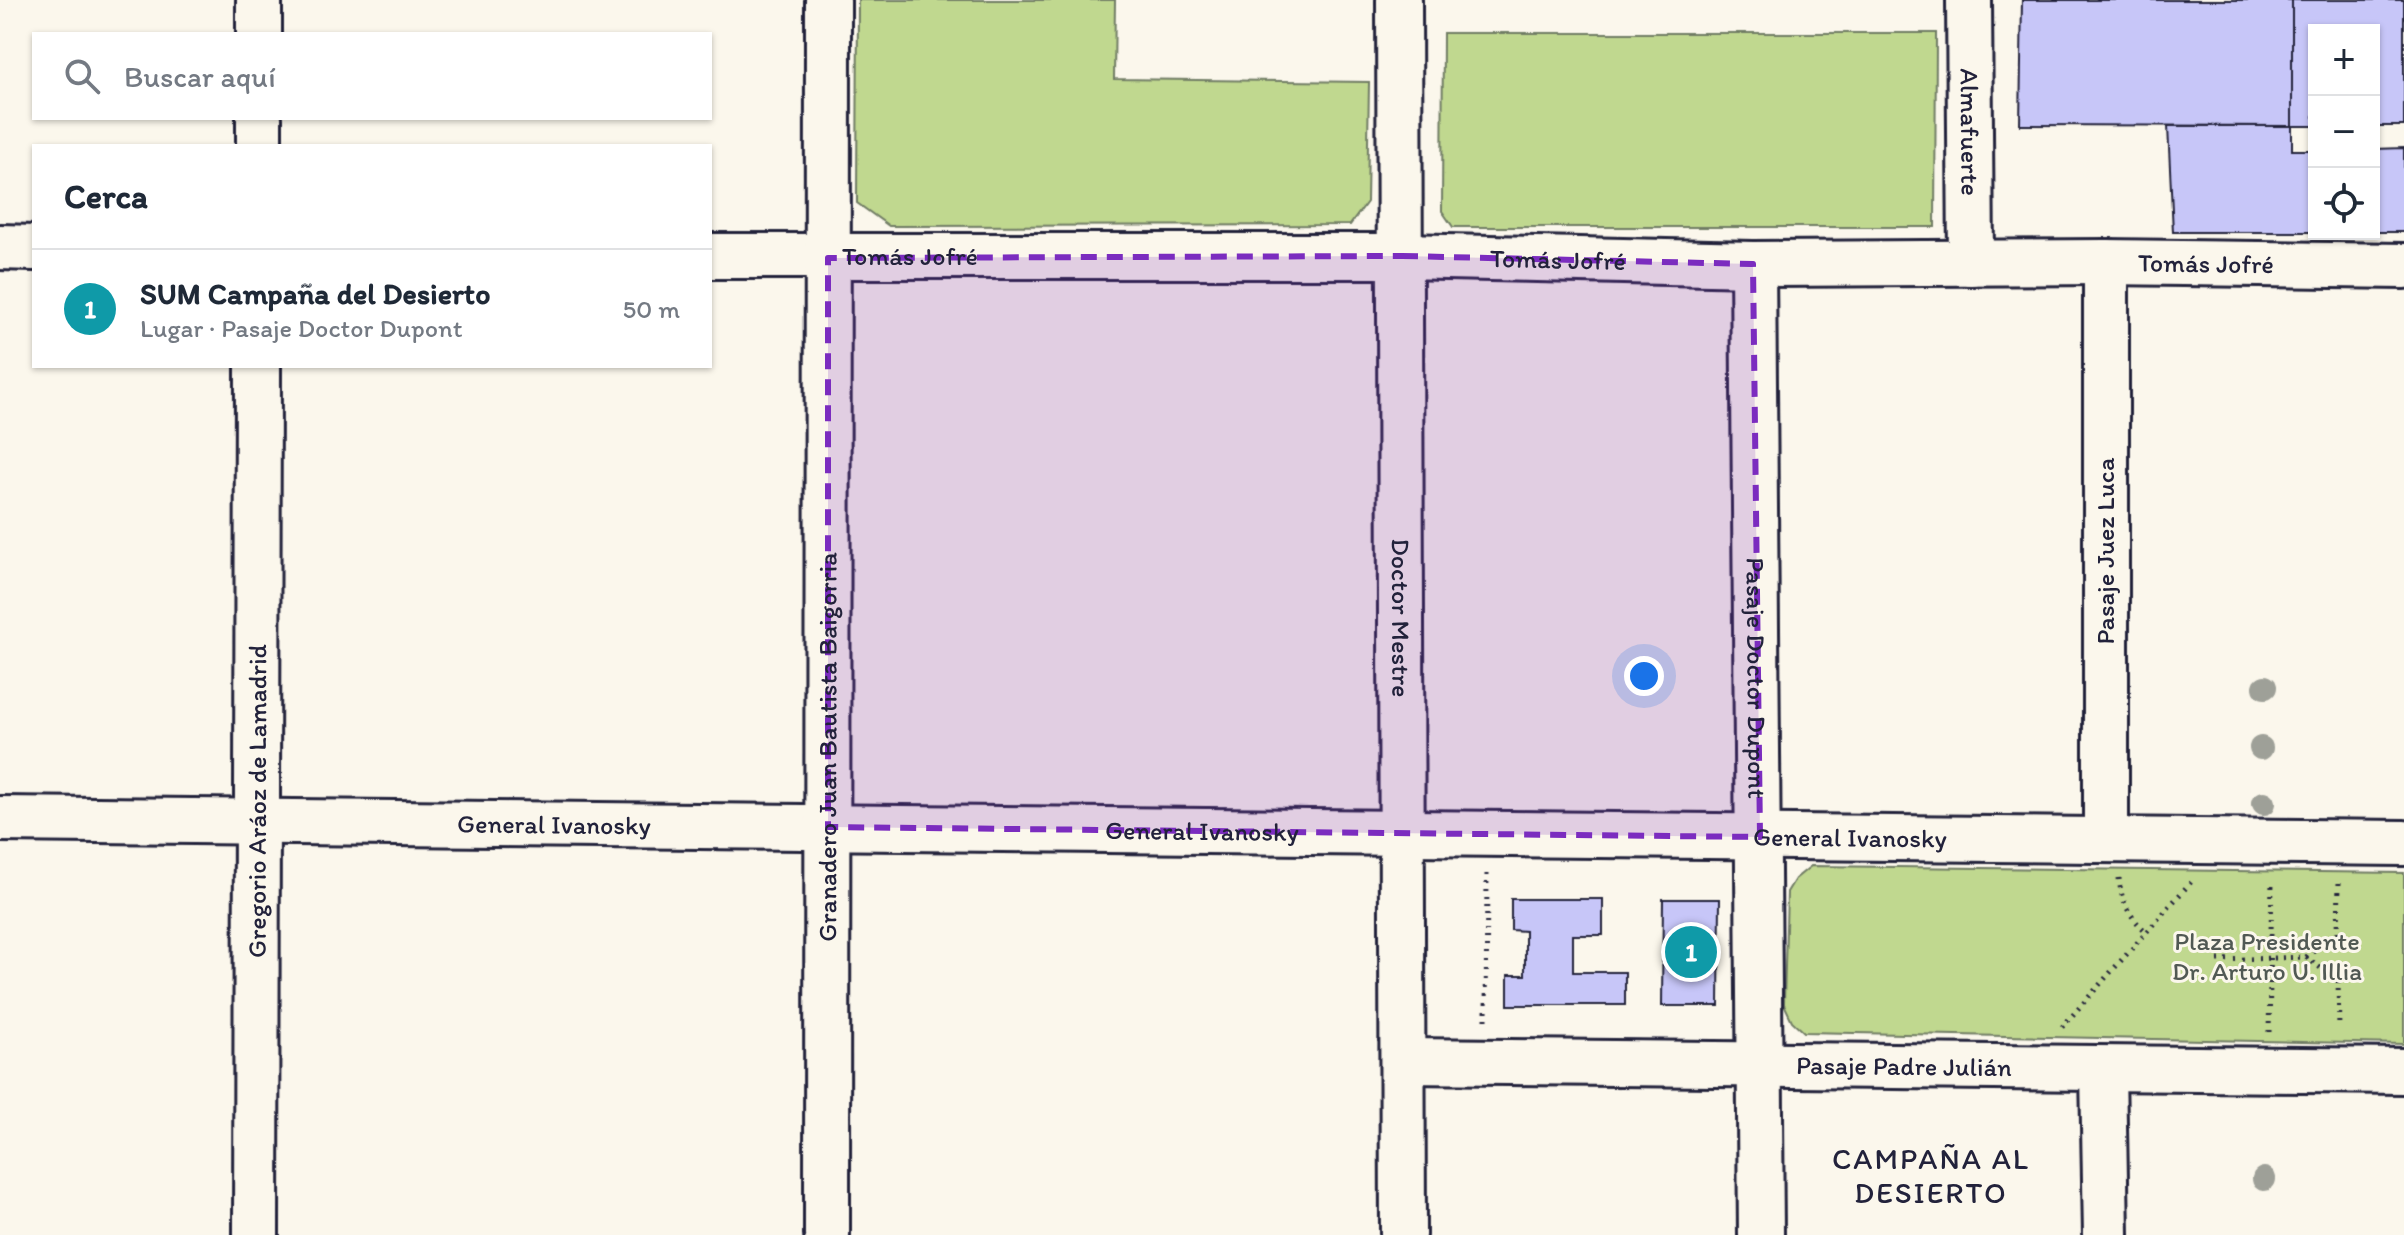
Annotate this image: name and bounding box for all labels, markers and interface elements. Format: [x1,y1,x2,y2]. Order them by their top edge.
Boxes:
map controls [2308,24,2380,240]
button: + [2308,24,2380,96]
search box [32,32,712,120]
icon: search [60,54,104,98]
text: Buscar aquí [124,58,276,95]
street label: Almafuerte [1954,68,1986,196]
button: − [2308,96,2380,168]
button: locate [2308,168,2380,240]
text: Cerca [64,176,148,217]
street label: Tomás Jofré [842,240,978,272]
street label: Tomás Jofré [1490,242,1626,277]
street label: Tomás Jofré [2138,246,2274,280]
text: SUM Campaña del Desierto [140,275,490,312]
text: 1 [84,293,96,325]
text: 50 m [623,293,680,325]
text: Lugar · Pasaje Doctor Dupont [140,312,462,344]
street label: Pasaje Juez Luca [2089,457,2121,645]
street label: Doctor Mestre [1385,538,1417,698]
street label: Granadero Juan Bautista Baigorria [811,552,844,942]
street label: Pasaje Doctor Dupont [1739,557,1773,799]
street label: Gregorio Aráoz de Lamadrid [241,643,273,958]
your location [1624,656,1664,696]
street label: General Ivanosky [457,808,651,841]
street label: General Ivanosky [1105,814,1299,848]
street label: General Ivanosky [1753,821,1947,854]
pin: 1 [1665,922,1717,982]
park label: Plaza Presidente Dr. Arturo U. Illia [2172,925,2362,987]
street label: Pasaje Padre Julián [1796,1049,2012,1083]
district label: CAMPAÑA AL DESIERTO [1832,1140,2030,1211]

